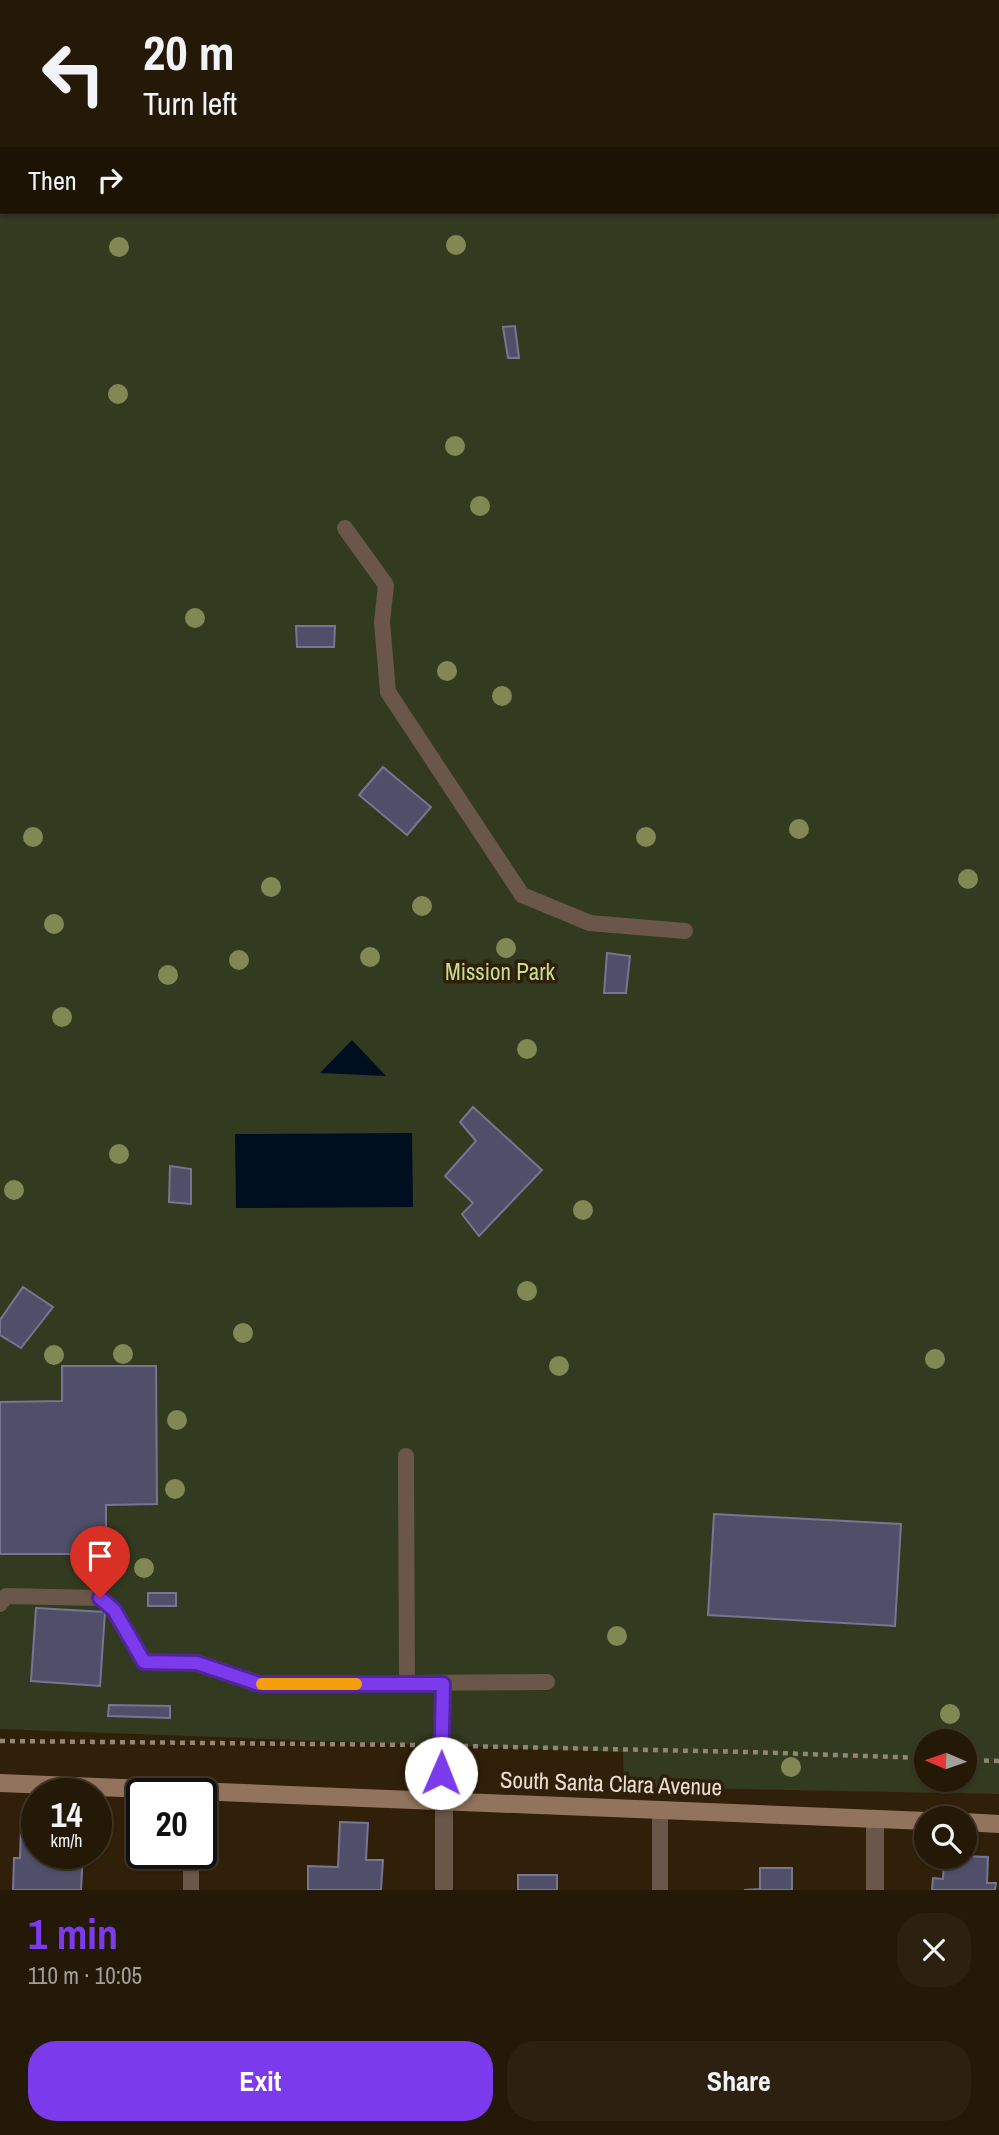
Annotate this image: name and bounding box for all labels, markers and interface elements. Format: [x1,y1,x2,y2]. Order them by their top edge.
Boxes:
text: 20 m [143,19,235,85]
icon: left [28,28,119,119]
text: Turn left [143,82,237,125]
icon: right [91,161,129,199]
text: Then [28,163,77,198]
park label: Mission Park [445,956,556,987]
pin [70,1526,130,1598]
icon: arrive [81,1537,119,1575]
north arrow [914,1729,976,1792]
map controls [914,1729,977,1869]
position arrow [404,1736,478,1810]
street label: South Santa Clara Avenue [500,1764,722,1802]
speed limit sign: 20 [126,1778,217,1869]
text: 14 [51,1791,82,1838]
button: search [914,1806,977,1869]
text: km/h [51,1828,83,1853]
text: 1 min [28,1906,118,1962]
button: close [897,1913,971,1987]
text: 110 m · 10:05 [28,1960,142,1991]
button: Exit [28,2041,493,2121]
button: Share [507,2041,971,2121]

